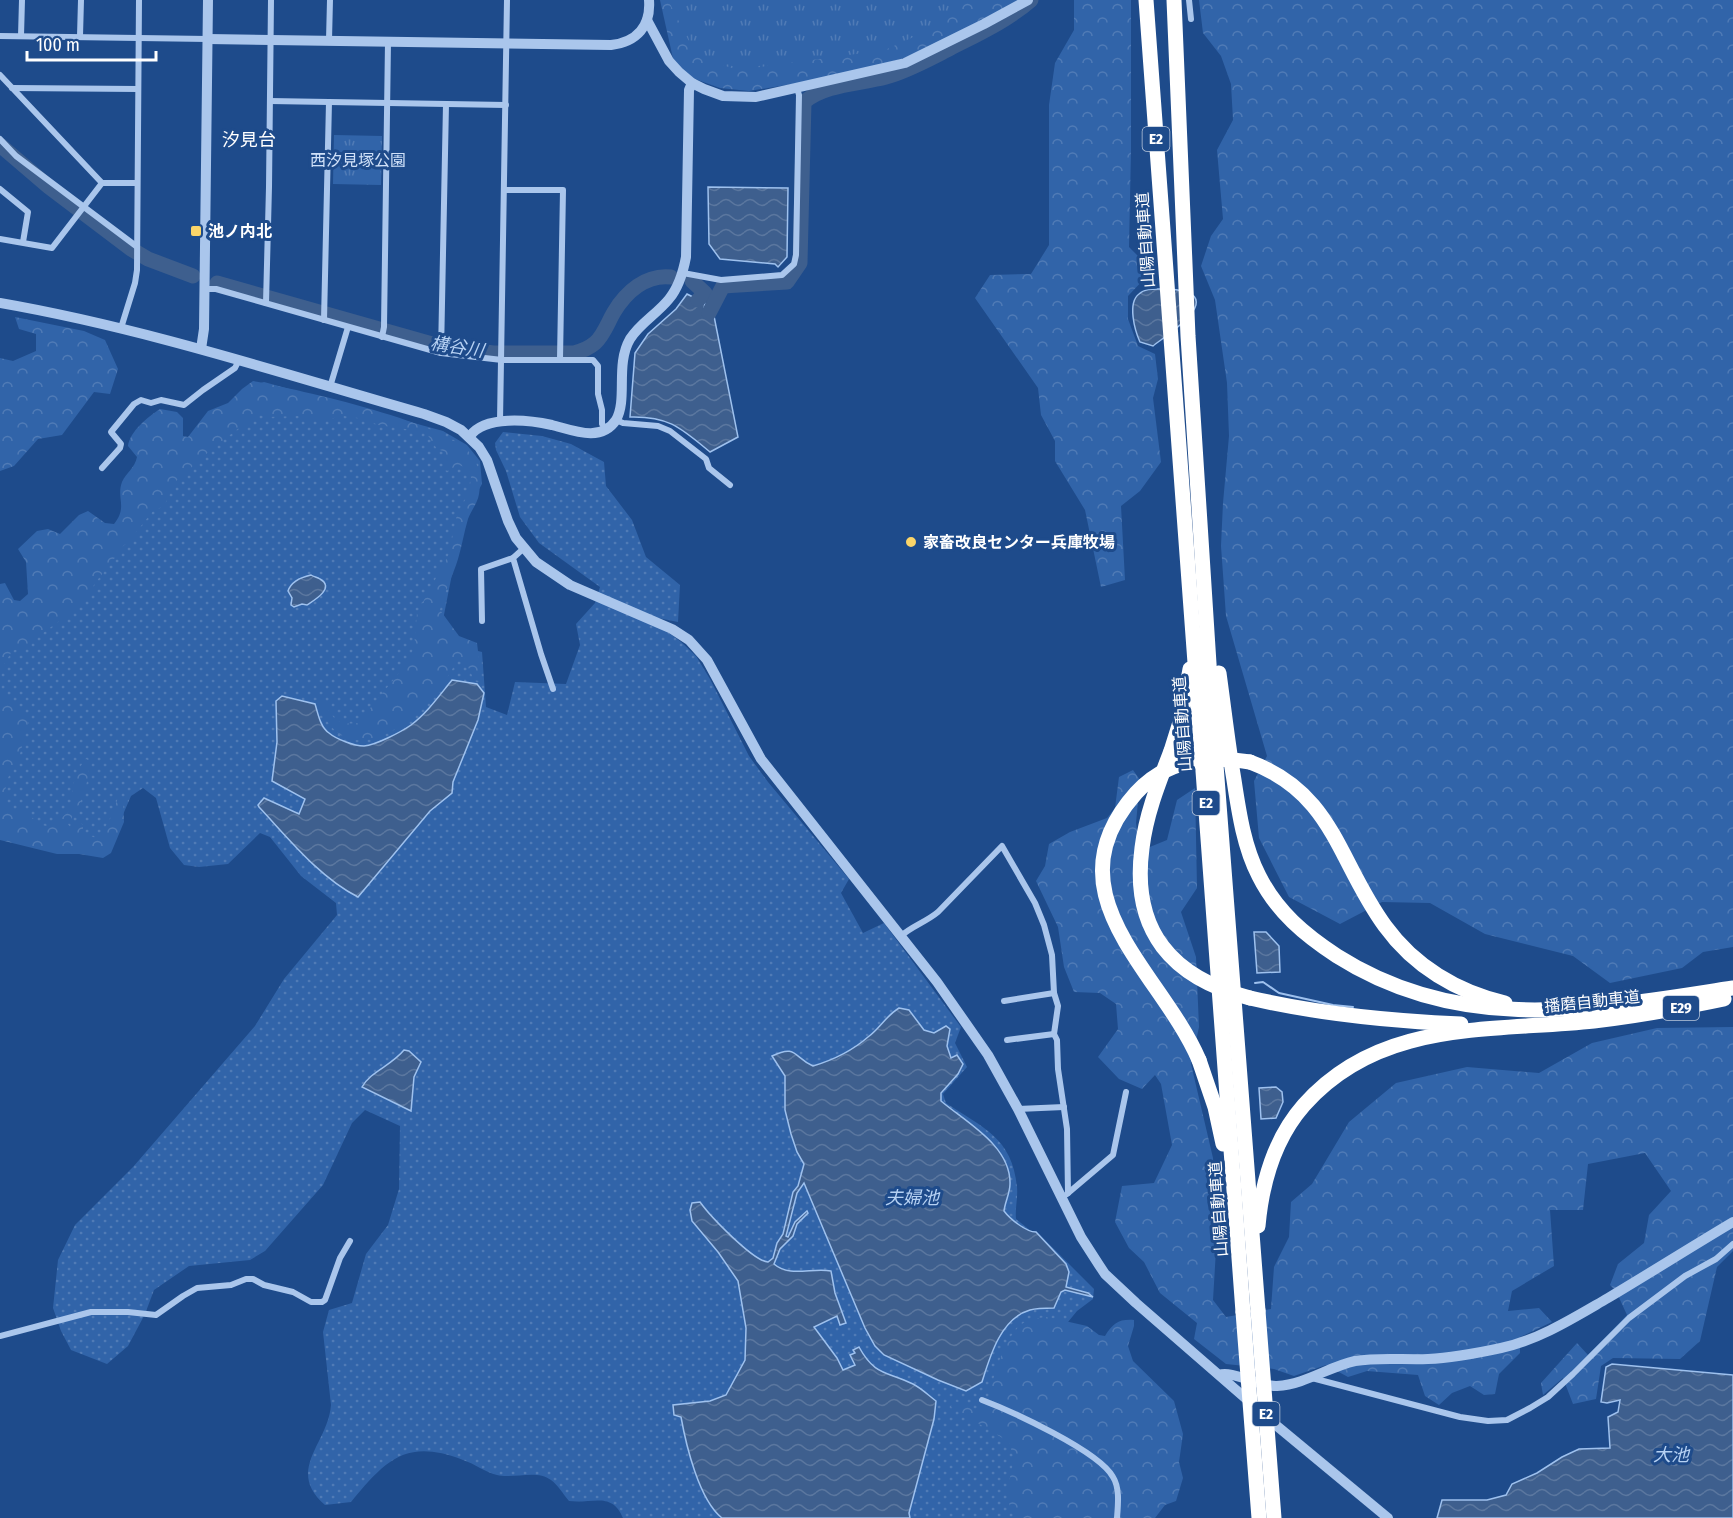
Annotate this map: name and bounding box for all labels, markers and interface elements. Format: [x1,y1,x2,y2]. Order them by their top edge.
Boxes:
scale bar [27,24,156,62]
text: 100 m [36,34,80,56]
road number: E2 [1142,127,1170,151]
district label: 汐見台 [222,129,276,151]
park label: 西汐見塚公園 [310,151,406,170]
street label: 山陽自動車道 [1133,191,1158,289]
place label: 池ノ内北 [208,222,272,241]
marker: 池ノ内北 [189,224,203,238]
water label: 構谷川 [429,332,487,362]
place label: 家畜改良センター兵庫牧場 [923,533,1115,552]
marker: 家畜改良センター兵庫牧場 [904,535,918,549]
street label: 山陽自動車道 [1170,675,1195,773]
road number: E2 [1192,791,1220,815]
street label: 播磨自動車道 [1543,987,1641,1016]
road number: E29 [1663,996,1699,1020]
street label: 山陽自動車道 [1206,1160,1231,1258]
water label: 夫婦池 [885,1187,941,1209]
road number: E2 [1252,1402,1280,1426]
water label: 大池 [1653,1444,1691,1466]

